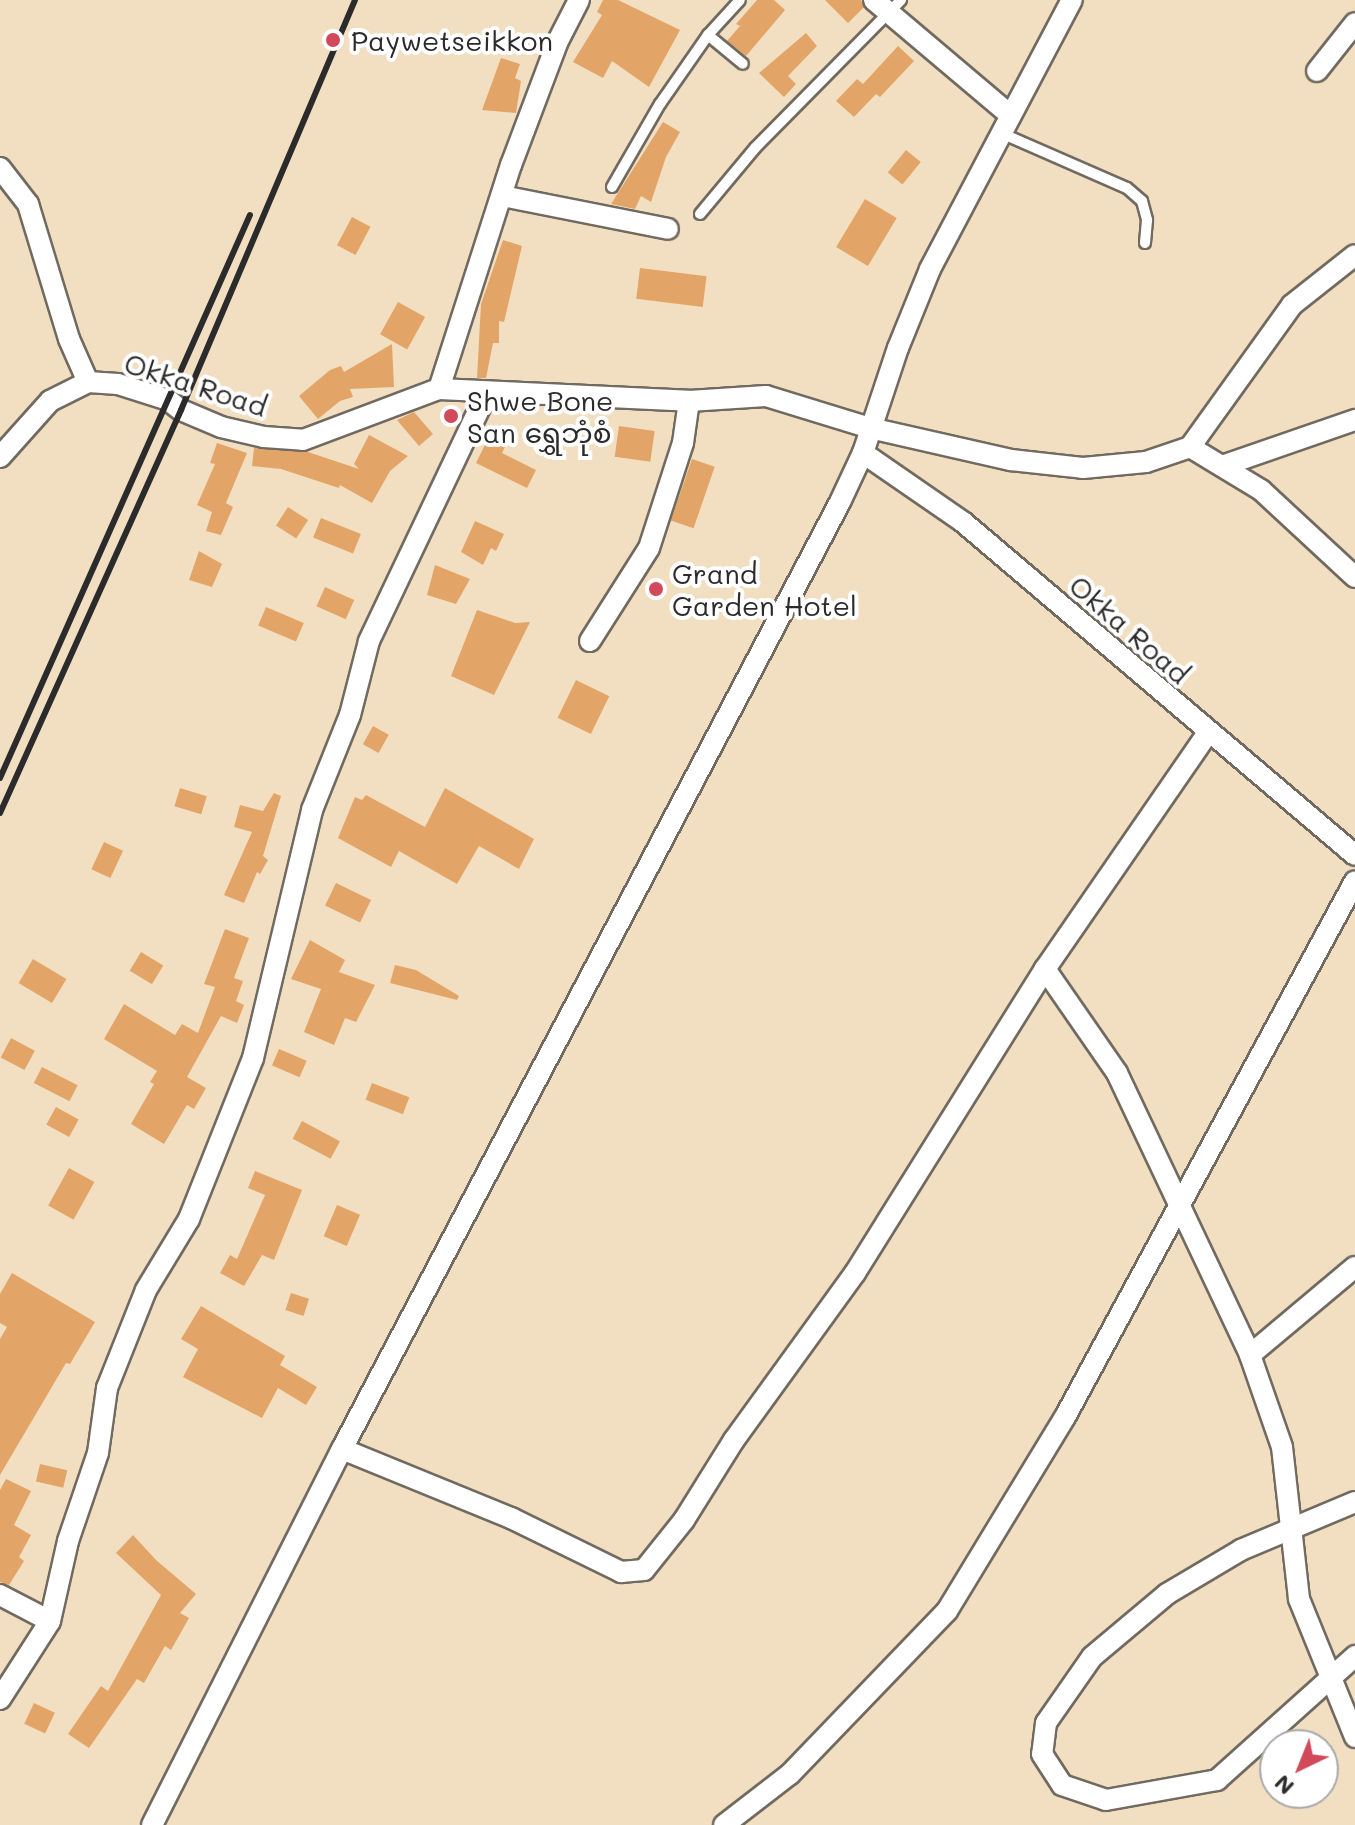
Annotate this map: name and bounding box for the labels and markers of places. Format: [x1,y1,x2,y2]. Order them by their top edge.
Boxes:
place label: Paywetseikkon [351,23,553,57]
marker: Paywetseikkon [322,29,344,51]
place label: Shwe Bone San ရွှေဘုံစံ [467,383,613,449]
marker: Shwe Bone San ရွှေဘုံစံ [442,407,460,425]
place label: Grand Garden Hotel [672,556,857,622]
marker: Grand Garden Hotel [647,580,665,598]

